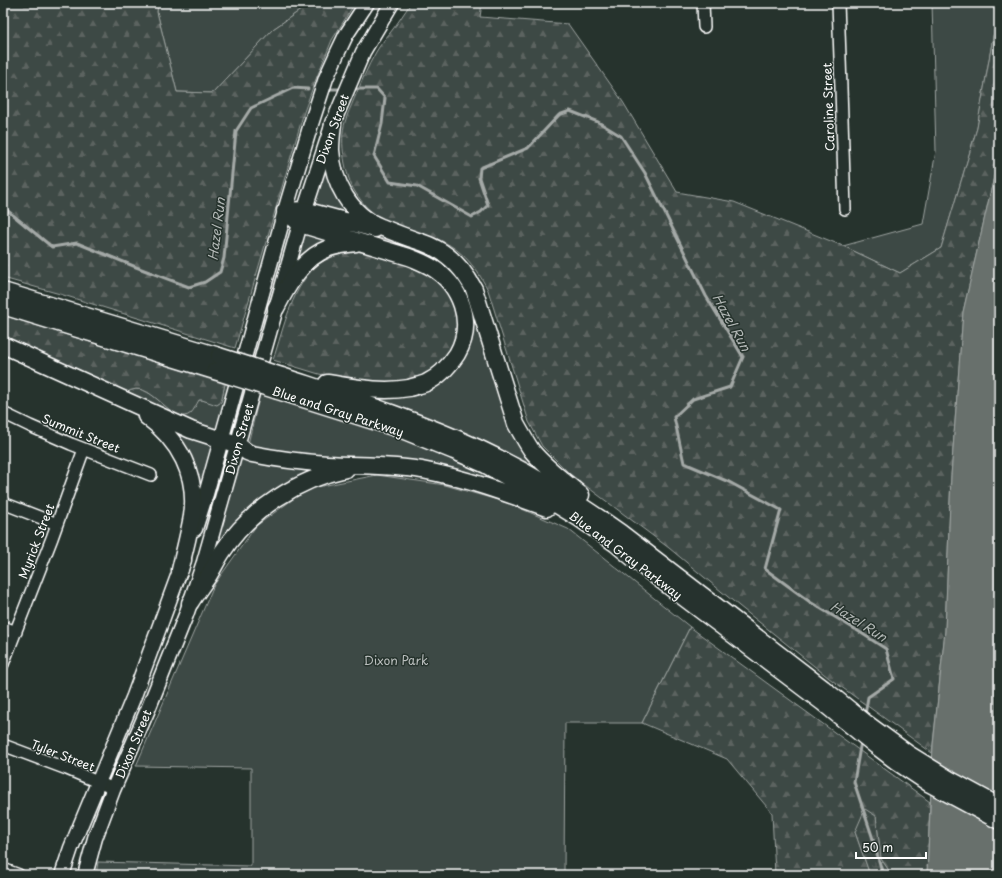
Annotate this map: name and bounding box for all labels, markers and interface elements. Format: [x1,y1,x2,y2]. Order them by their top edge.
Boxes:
street label: Caroline Street [817,62,839,151]
street label: Dixon Street [311,91,353,167]
water label: Hazel Run [203,195,229,261]
water label: Hazel Run [708,290,756,355]
street label: Blue and Gray Parkway [270,381,406,441]
street label: Dixon Street [220,401,258,477]
street label: Summit Street [39,409,123,457]
street label: Myrick Street [13,501,59,581]
street label: Blue and Gray Parkway [566,506,686,604]
water label: Hazel Run [827,596,892,646]
park label: Dixon Park [364,651,428,669]
street label: Dixon Street [110,707,156,781]
street label: Tyler Street [28,735,98,775]
scale bar [856,834,926,860]
text: 50 m [862,838,893,856]

